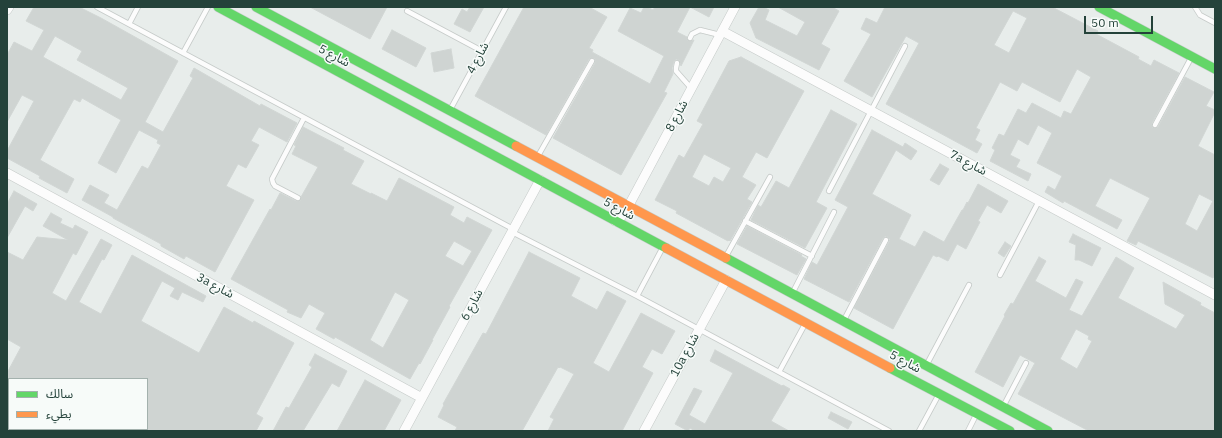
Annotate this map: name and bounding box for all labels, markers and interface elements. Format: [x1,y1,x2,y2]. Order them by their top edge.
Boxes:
scale bar [1086,8,1155,34]
text: 50 m [1091,15,1119,30]
street label: شارع 4 [464,40,492,76]
street label: شارع 5 [316,42,352,70]
street label: شارع 8 [663,98,691,134]
street label: 7a شارع [947,147,989,179]
street label: شارع 5 [601,195,637,223]
street label: 3a شارع [194,270,236,302]
street label: شارع 6 [458,287,486,323]
street label: 10a شارع [668,331,702,379]
street label: شارع 5 [887,348,923,376]
legend [8,378,148,430]
text: سالك [46,386,73,401]
text: بطيء [46,406,72,421]

